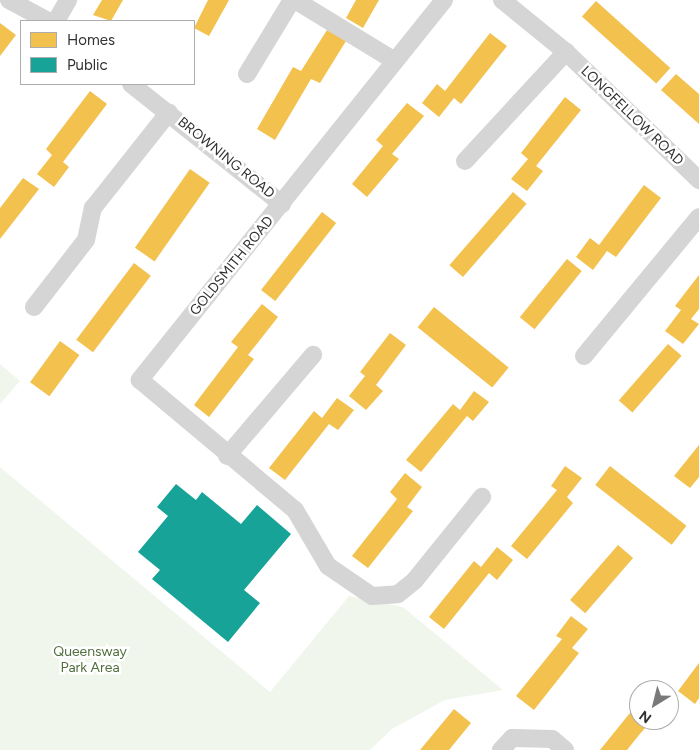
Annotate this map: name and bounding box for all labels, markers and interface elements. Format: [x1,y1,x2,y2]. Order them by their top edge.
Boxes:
legend [20,20,195,85]
text: Homes [67,31,115,49]
text: Public [67,56,108,74]
street label: LONGFELLOW ROAD [577,63,687,169]
street label: BROWNING ROAD [174,114,278,202]
street label: GOLDSMITH ROAD [187,213,277,319]
park label: Queensway Park Area [53,644,127,676]
north arrow [629,680,679,730]
text: N [636,707,655,727]

